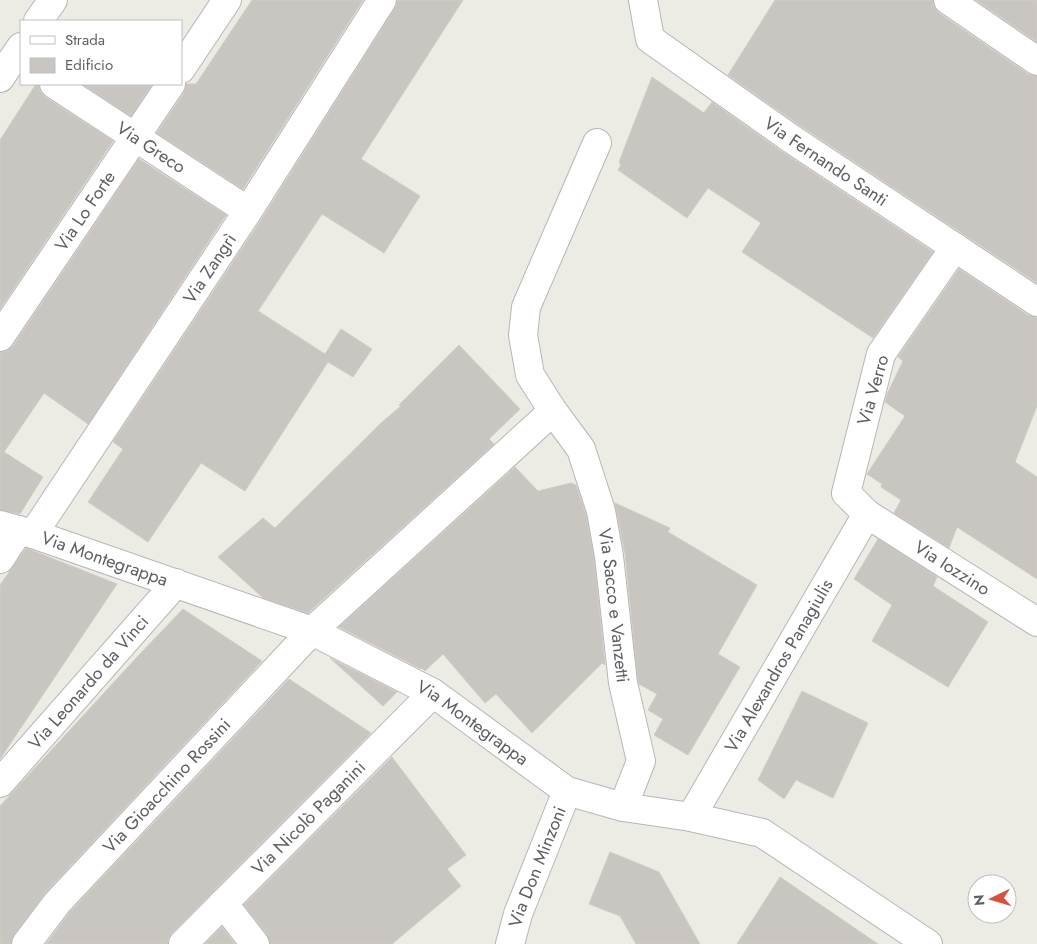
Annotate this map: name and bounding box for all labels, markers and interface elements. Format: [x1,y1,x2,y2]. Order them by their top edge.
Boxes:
legend [20,20,182,85]
text: Strada [65,29,105,51]
text: Edificio [65,54,113,76]
street label: Via Fernando Santi [758,110,893,213]
street label: Via Greco [111,115,191,180]
street label: Via Lo Forte [49,166,122,256]
street label: Via Zangrì [177,228,243,309]
street label: Via Verro [851,352,895,428]
street label: Via Montegrappa [38,525,171,593]
street label: Via Sacco e Vanzetti [591,526,636,684]
street label: Via Iozzino [909,534,995,602]
street label: Via Alexandros Panagiulis [718,574,840,757]
street label: Via Leonardo da Vinci [22,609,155,755]
street label: Via Montegrappa [412,674,534,772]
street label: Via Gioacchino Rossini [97,712,237,859]
street label: Via Nicolò Paganini [246,755,372,881]
street label: Via Don Minzoni [502,802,573,930]
north arrow [967,874,1017,924]
text: N [969,894,989,907]

